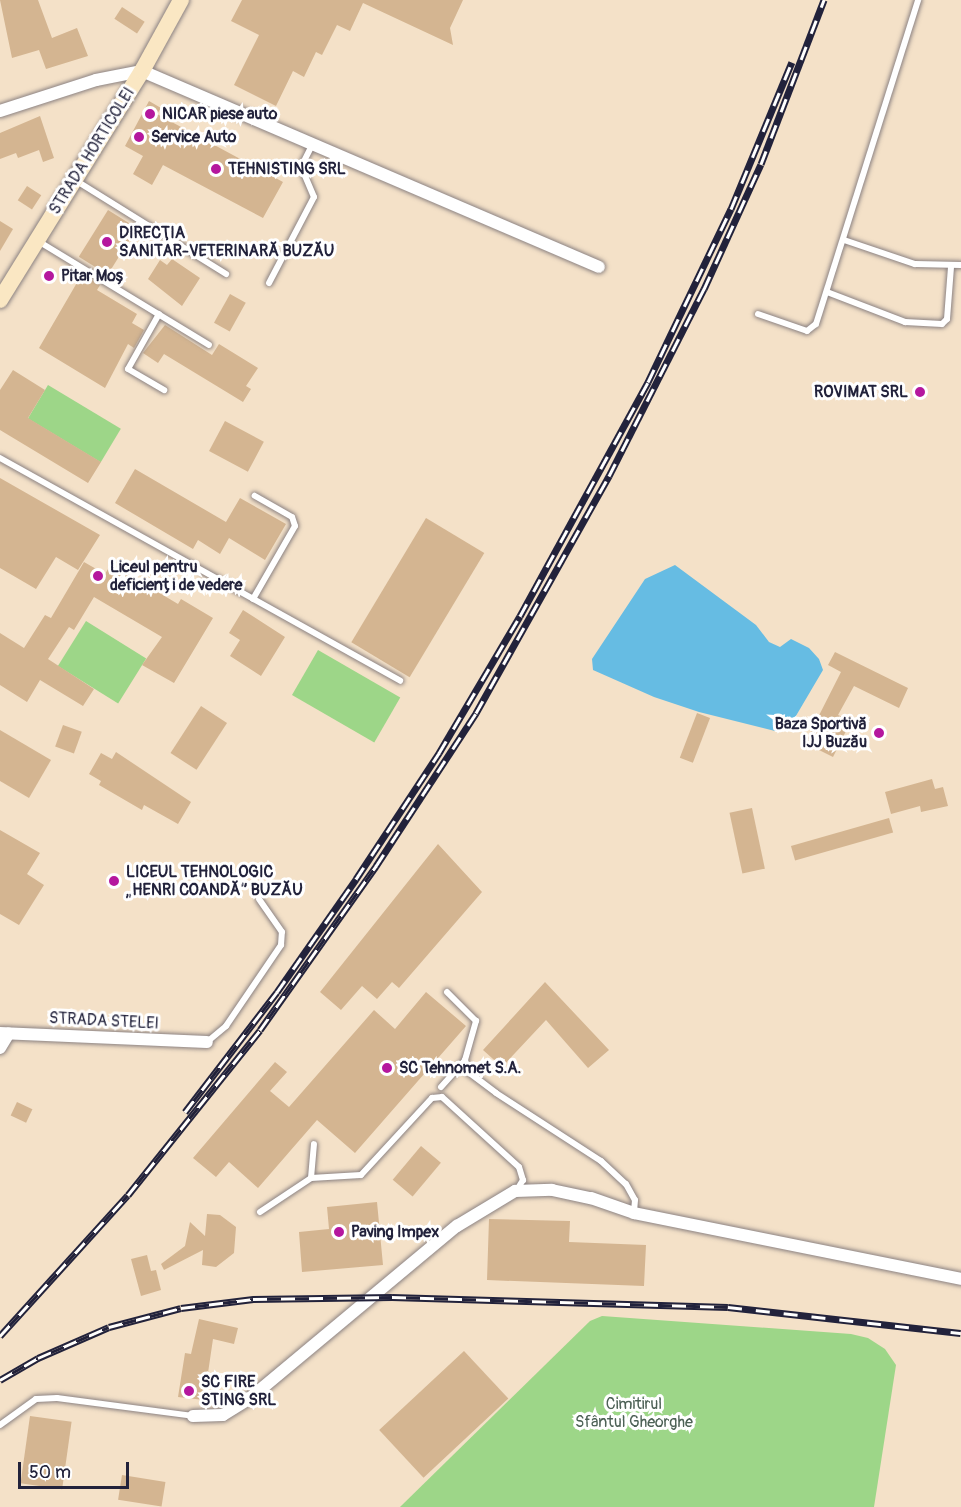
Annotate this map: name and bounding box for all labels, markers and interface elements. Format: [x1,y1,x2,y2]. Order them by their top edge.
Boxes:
street label: STRADA HORTICOLEI [45,84,139,218]
place label: NICAR piese auto [162,104,277,124]
marker: NICAR piese auto [143,107,157,121]
place label: Service Auto [151,127,236,147]
marker: Service Auto [132,130,146,144]
place label: TEHNISTING SRL [228,159,346,179]
marker: TEHNISTING SRL [209,162,223,176]
place label: DIRECŢIA SANITAR-VETERINARĂ BUZĂU [119,223,334,261]
marker: DIRECŢIA SANITAR-VETERINARĂ BUZĂU [100,235,114,249]
place label: Pitar Moș [61,266,125,286]
marker: Pitar Moș [42,269,56,283]
place label: ROVIMAT SRL [814,382,908,402]
marker: ROVIMAT SRL [913,385,927,399]
place label: Liceul pentru deficienți de vedere [110,557,242,595]
marker: Liceul pentru deficienți de vedere [91,569,105,583]
place label: Baza Sportivă IJJ Buzău [775,714,867,752]
marker: Baza Sportivă IJJ Buzău [872,726,886,740]
place label: LICEUL TEHNOLOGIC „HENRI COANDĂ” BUZĂU [126,862,303,900]
marker: LICEUL TEHNOLOGIC „HENRI COANDĂ” BUZĂU [107,874,121,888]
street label: STRADA STELEI [49,1009,159,1033]
place label: SC Tehnomet S.A. [399,1058,521,1078]
marker: SC Tehnomet S.A. [380,1061,394,1075]
place label: Paving Impex [351,1222,439,1242]
marker: Paving Impex [332,1225,346,1239]
place label: SC FIRE STING SRL [201,1372,276,1410]
marker: SC FIRE STING SRL [182,1384,196,1398]
park label: Cimitirul Sfântul Gheorghe [575,1394,693,1432]
scale bar [21,1450,132,1488]
text: 50 m [29,1461,71,1484]

